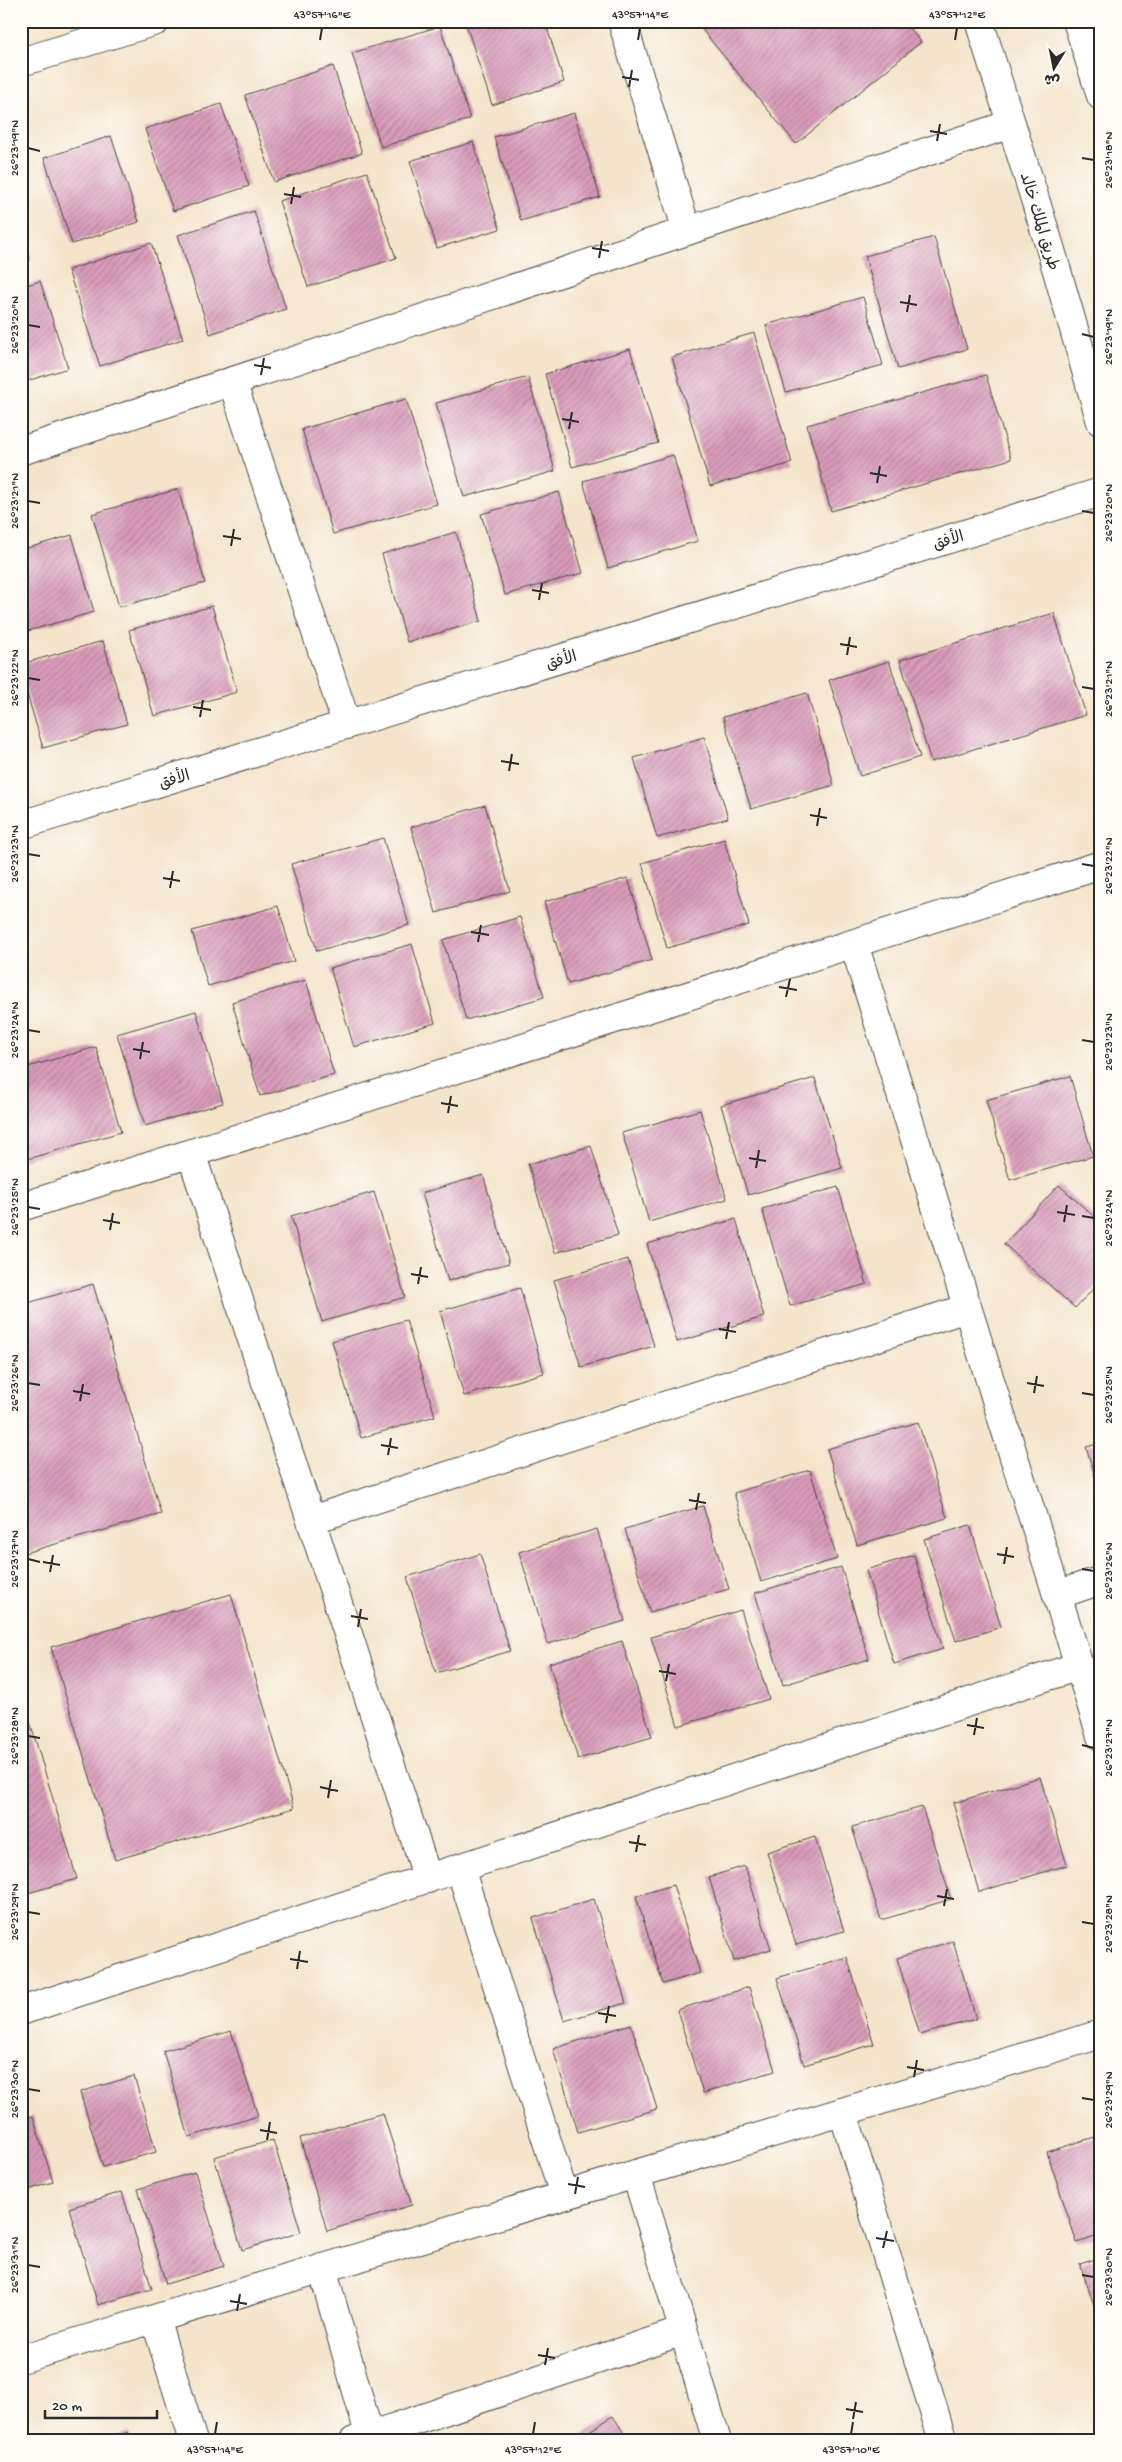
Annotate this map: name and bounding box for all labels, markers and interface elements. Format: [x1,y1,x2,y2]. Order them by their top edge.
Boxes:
text: 43°57'16"E [294,9,351,23]
text: 43°57'14"E [612,9,668,23]
text: 43°57'12"E [929,9,986,23]
north arrow [1030,42,1080,92]
text: ش [1043,69,1061,88]
text: 26°23'19"N [9,120,23,176]
text: 26°23'18"N [1103,131,1117,188]
street label: طريق الملك خالد [1014,171,1062,273]
text: 26°23'20"N [9,296,23,354]
text: 26°23'19"N [1103,309,1117,365]
text: 26°23'21"N [9,473,23,529]
text: 26°23'20"N [1103,484,1117,542]
street label: الأفق [930,525,967,556]
street label: الأفق [543,645,580,676]
text: 26°23'22"N [9,649,23,707]
text: 26°23'21"N [1103,661,1117,717]
street label: الأفق [156,764,193,795]
text: 26°23'23"N [9,825,23,883]
text: 26°23'22"N [1103,837,1117,895]
text: 26°23'24"N [9,1001,23,1058]
text: 26°23'23"N [1103,1013,1117,1071]
text: 26°23'25"N [9,1178,23,1236]
text: 26°23'24"N [1103,1189,1117,1246]
text: 26°23'26"N [9,1354,23,1412]
text: 26°23'25"N [1103,1366,1117,1424]
text: 26°23'27"N [9,1530,23,1588]
text: 26°23'26"N [1103,1542,1117,1600]
text: 26°23'28"N [9,1707,23,1765]
text: 26°23'27"N [1103,1719,1117,1777]
text: 26°23'29"N [9,1883,23,1941]
text: 26°23'28"N [1103,1895,1117,1953]
text: 26°23'30"N [9,2060,23,2118]
text: 26°23'29"N [1103,2071,1117,2129]
text: 26°23'31"N [9,2237,23,2293]
text: 26°23'30"N [1103,2248,1117,2306]
scale bar [45,2387,158,2419]
text: 20 m [52,2398,82,2416]
text: 43°57'14"E [187,2444,243,2458]
text: 43°57'12"E [505,2444,562,2458]
text: 43°57'10"E [822,2444,880,2458]

